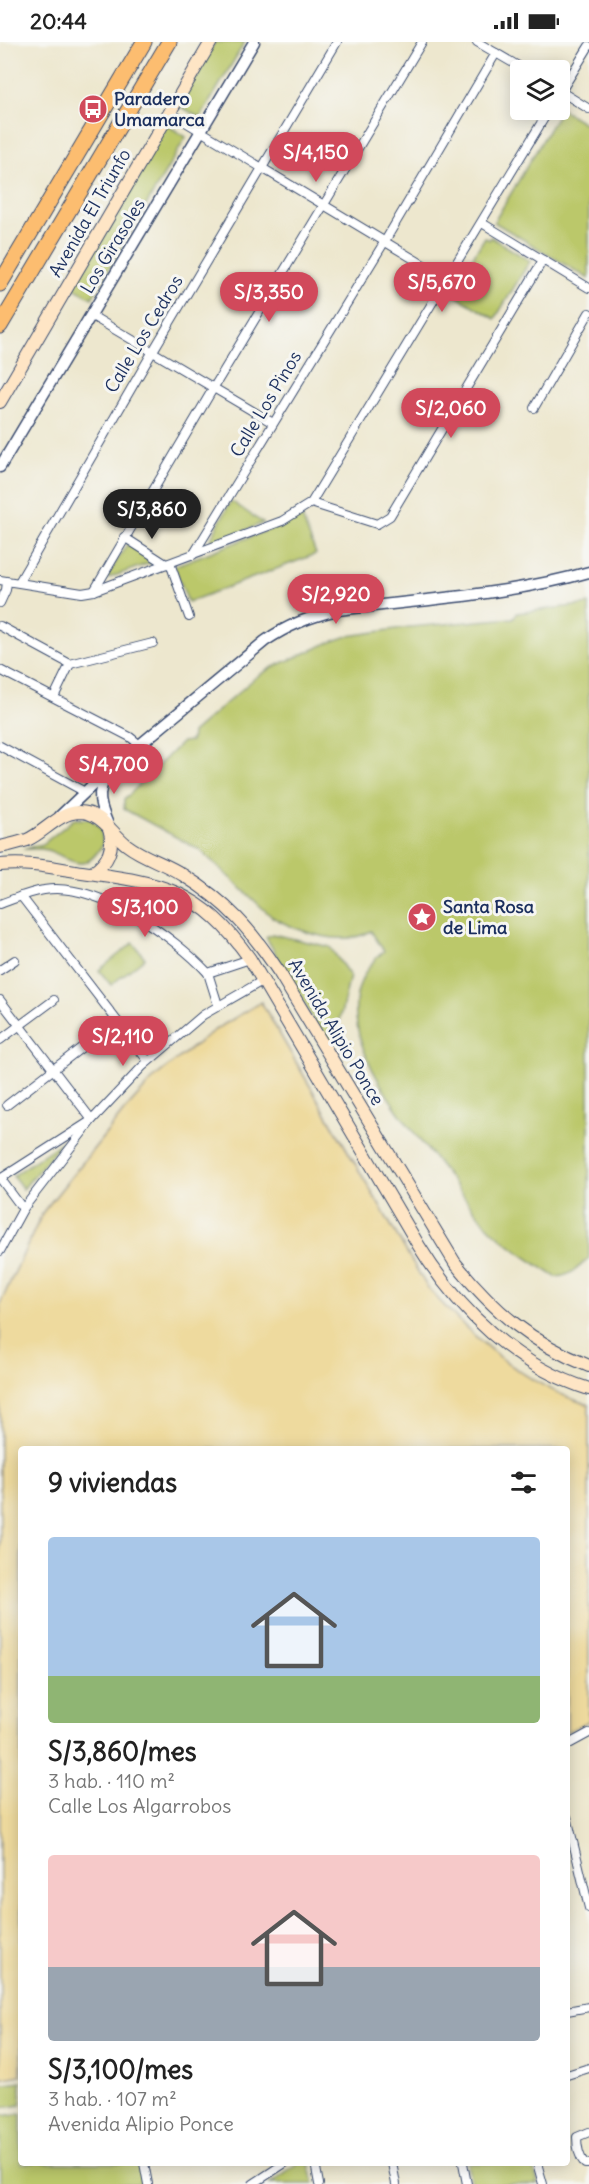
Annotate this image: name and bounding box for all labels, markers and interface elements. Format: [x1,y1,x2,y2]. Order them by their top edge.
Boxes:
text: 20:44 [30,7,87,35]
map controls [510,60,570,120]
button: layers [510,60,570,120]
place label: Paradero Umamarca [114,87,205,131]
bus stop icon: Paradero Umamarca [77,93,109,125]
pin: S/4,150 [261,132,371,183]
text: S/4,150 [283,139,349,164]
street label: Avenida El Triunfo [43,144,136,281]
street label: Los Girasoles [75,194,150,297]
pin: S/5,670 [387,262,497,313]
text: S/5,670 [408,269,476,294]
street label: Calle Los Cedros [99,271,188,397]
pin: S/3,350 [214,272,324,323]
text: S/3,350 [234,279,304,304]
street label: Calle Los Pinos [225,346,306,461]
pin: S/2,060 [396,388,506,439]
text: S/2,060 [415,395,487,420]
pin: S/3,860 [97,489,207,540]
text: S/3,860 [117,496,187,521]
pin: S/2,920 [281,574,391,625]
text: S/2,920 [301,581,371,606]
pin: S/4,700 [59,744,169,795]
text: S/4,700 [79,751,149,776]
pin: S/3,100 [90,887,200,938]
text: S/3,100 [111,894,179,919]
place label: Santa Rosa de Lima [443,895,534,939]
place icon: Santa Rosa de Lima [406,901,438,933]
street label: Avenida Alipio Ponce [283,954,389,1109]
pin: S/2,110 [68,1016,178,1067]
text: S/2,110 [92,1023,154,1048]
text: 9 viviendas [48,1466,177,1499]
icon: filters [507,1466,540,1499]
icon: home [240,1576,348,1684]
text: S/3,860/mes [48,1735,197,1768]
text: 3 hab. · 110 m² [48,1768,175,1793]
text: Calle Los Algarrobos [48,1793,231,1818]
icon: home [240,1894,348,2002]
text: S/3,100/mes [48,2053,193,2086]
text: 3 hab. · 107 m² [48,2086,177,2111]
text: Avenida Alipio Ponce [48,2111,234,2136]

